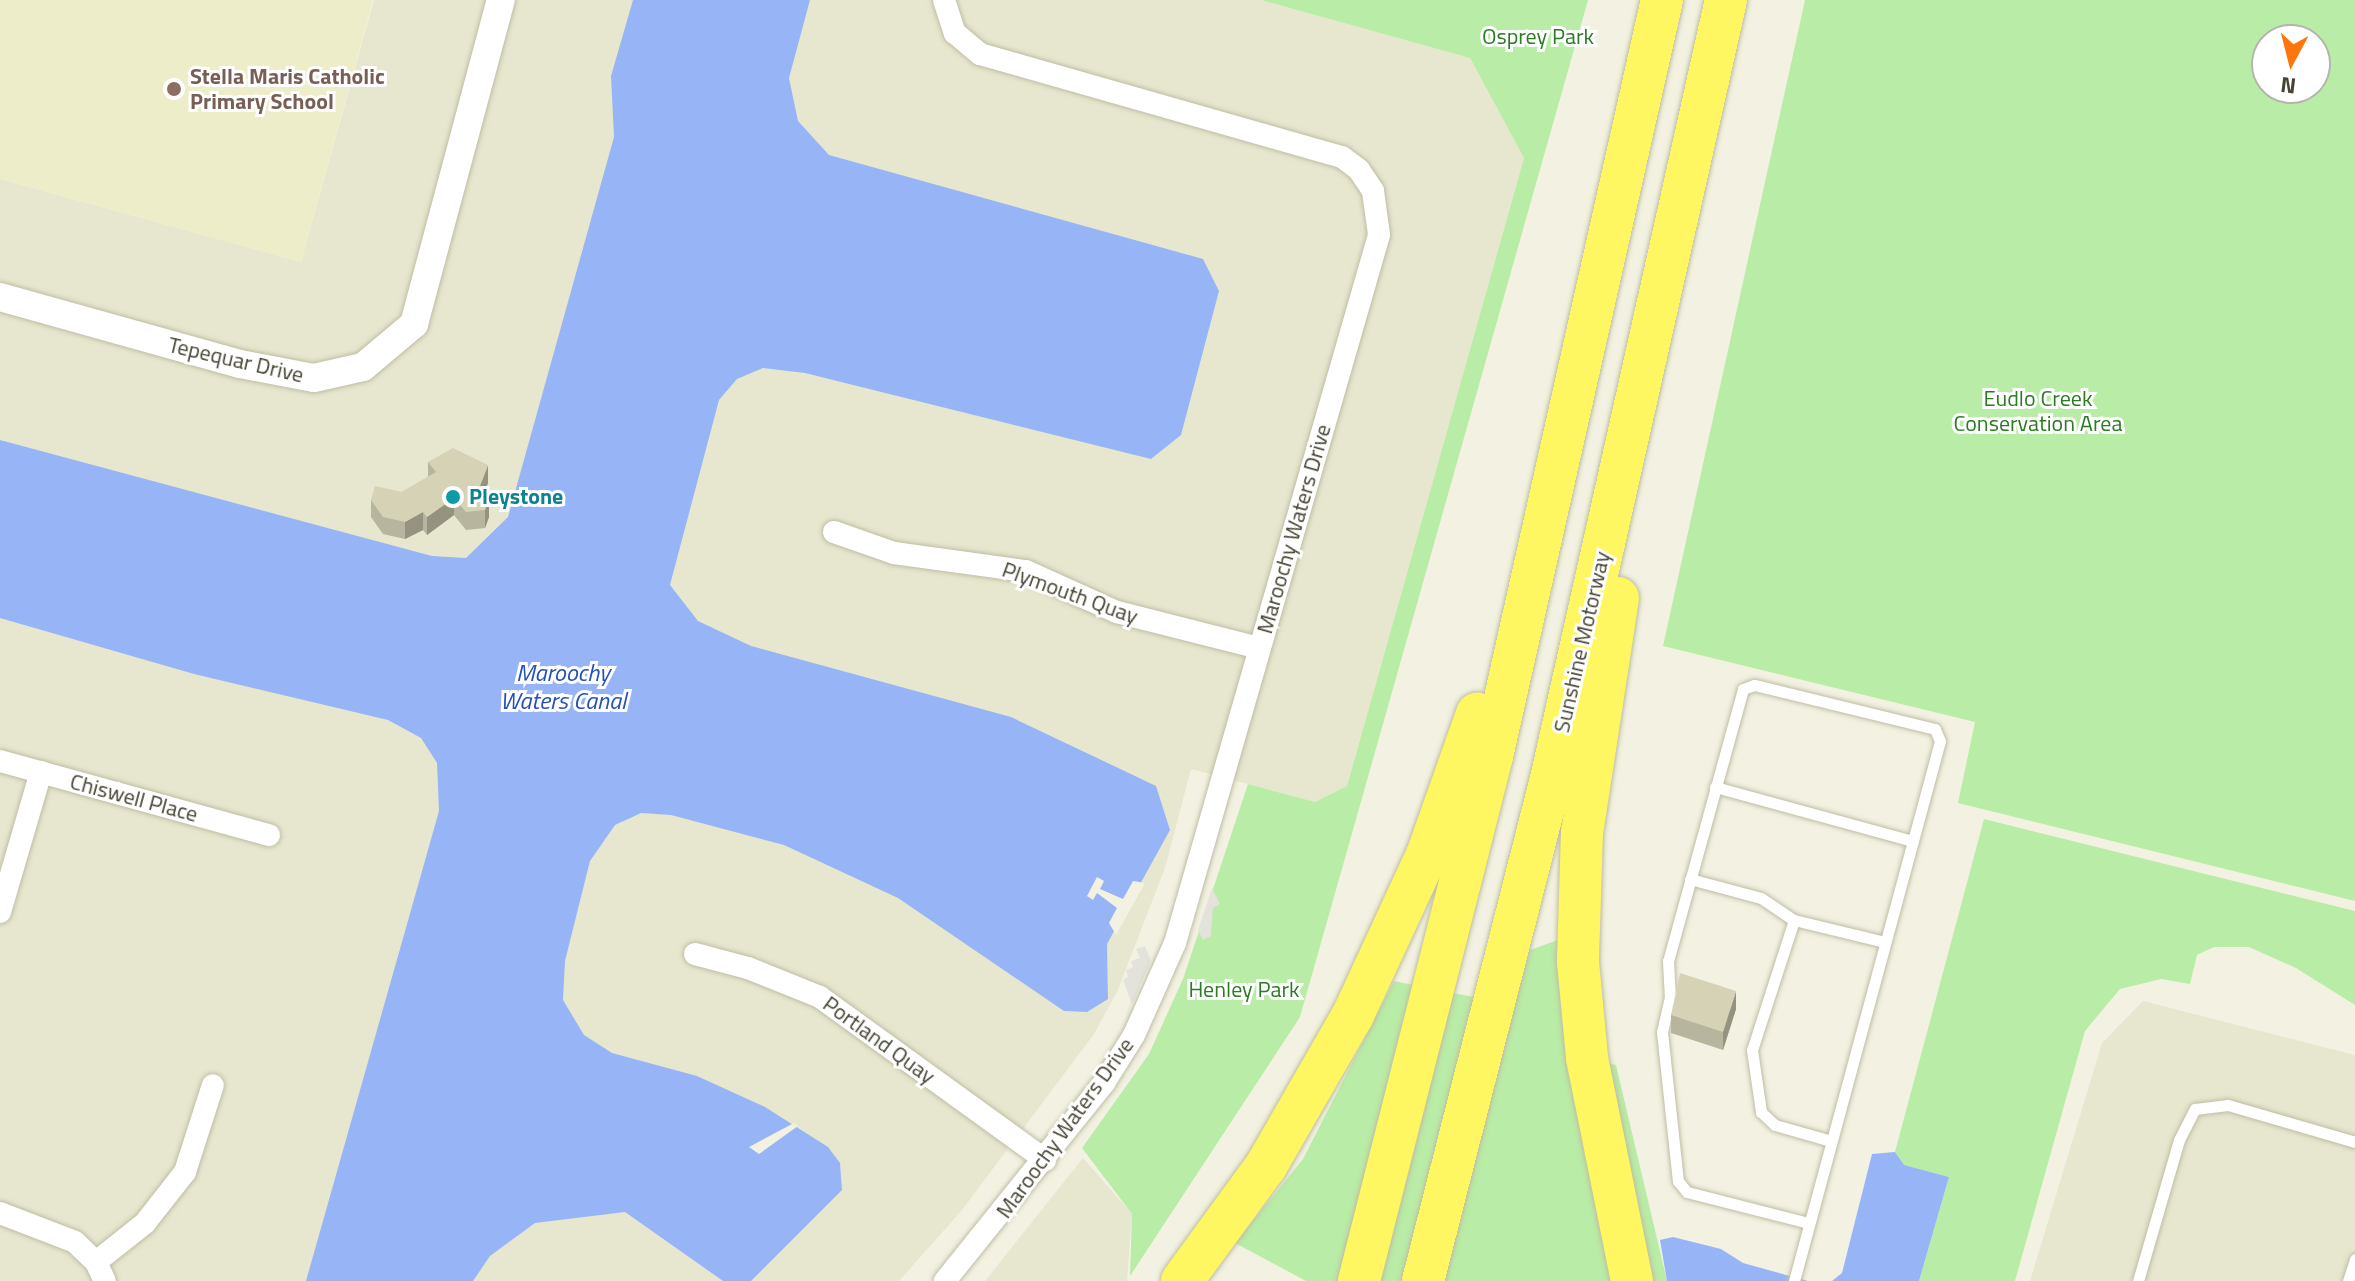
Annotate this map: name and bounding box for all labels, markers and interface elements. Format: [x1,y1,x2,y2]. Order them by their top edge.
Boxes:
park label: Osprey Park [1482,24,1594,50]
north arrow [2251,24,2331,104]
place label: Stella Maris Catholic Primary School [190,63,385,114]
text: N [2279,68,2298,104]
marker: Stella Maris Catholic Primary School [165,80,183,98]
street label: Tepequar Drive [166,332,306,388]
park label: Eudlo Creek Conservation Area [1953,385,2123,436]
street label: Maroochy Waters Drive [1251,421,1337,637]
place label: Pleystone [469,484,563,510]
marker: Pleystone [444,488,462,506]
street label: Sunshine Motorway [1548,549,1616,735]
street label: Plymouth Quay [999,556,1141,630]
water label: Maroochy Waters Canal [500,659,626,715]
street label: Chiswell Place [67,768,201,828]
park label: Henley Park [1188,977,1300,1003]
street label: Portland Quay [818,991,940,1089]
street label: Maroochy Waters Drive [991,1033,1139,1223]

